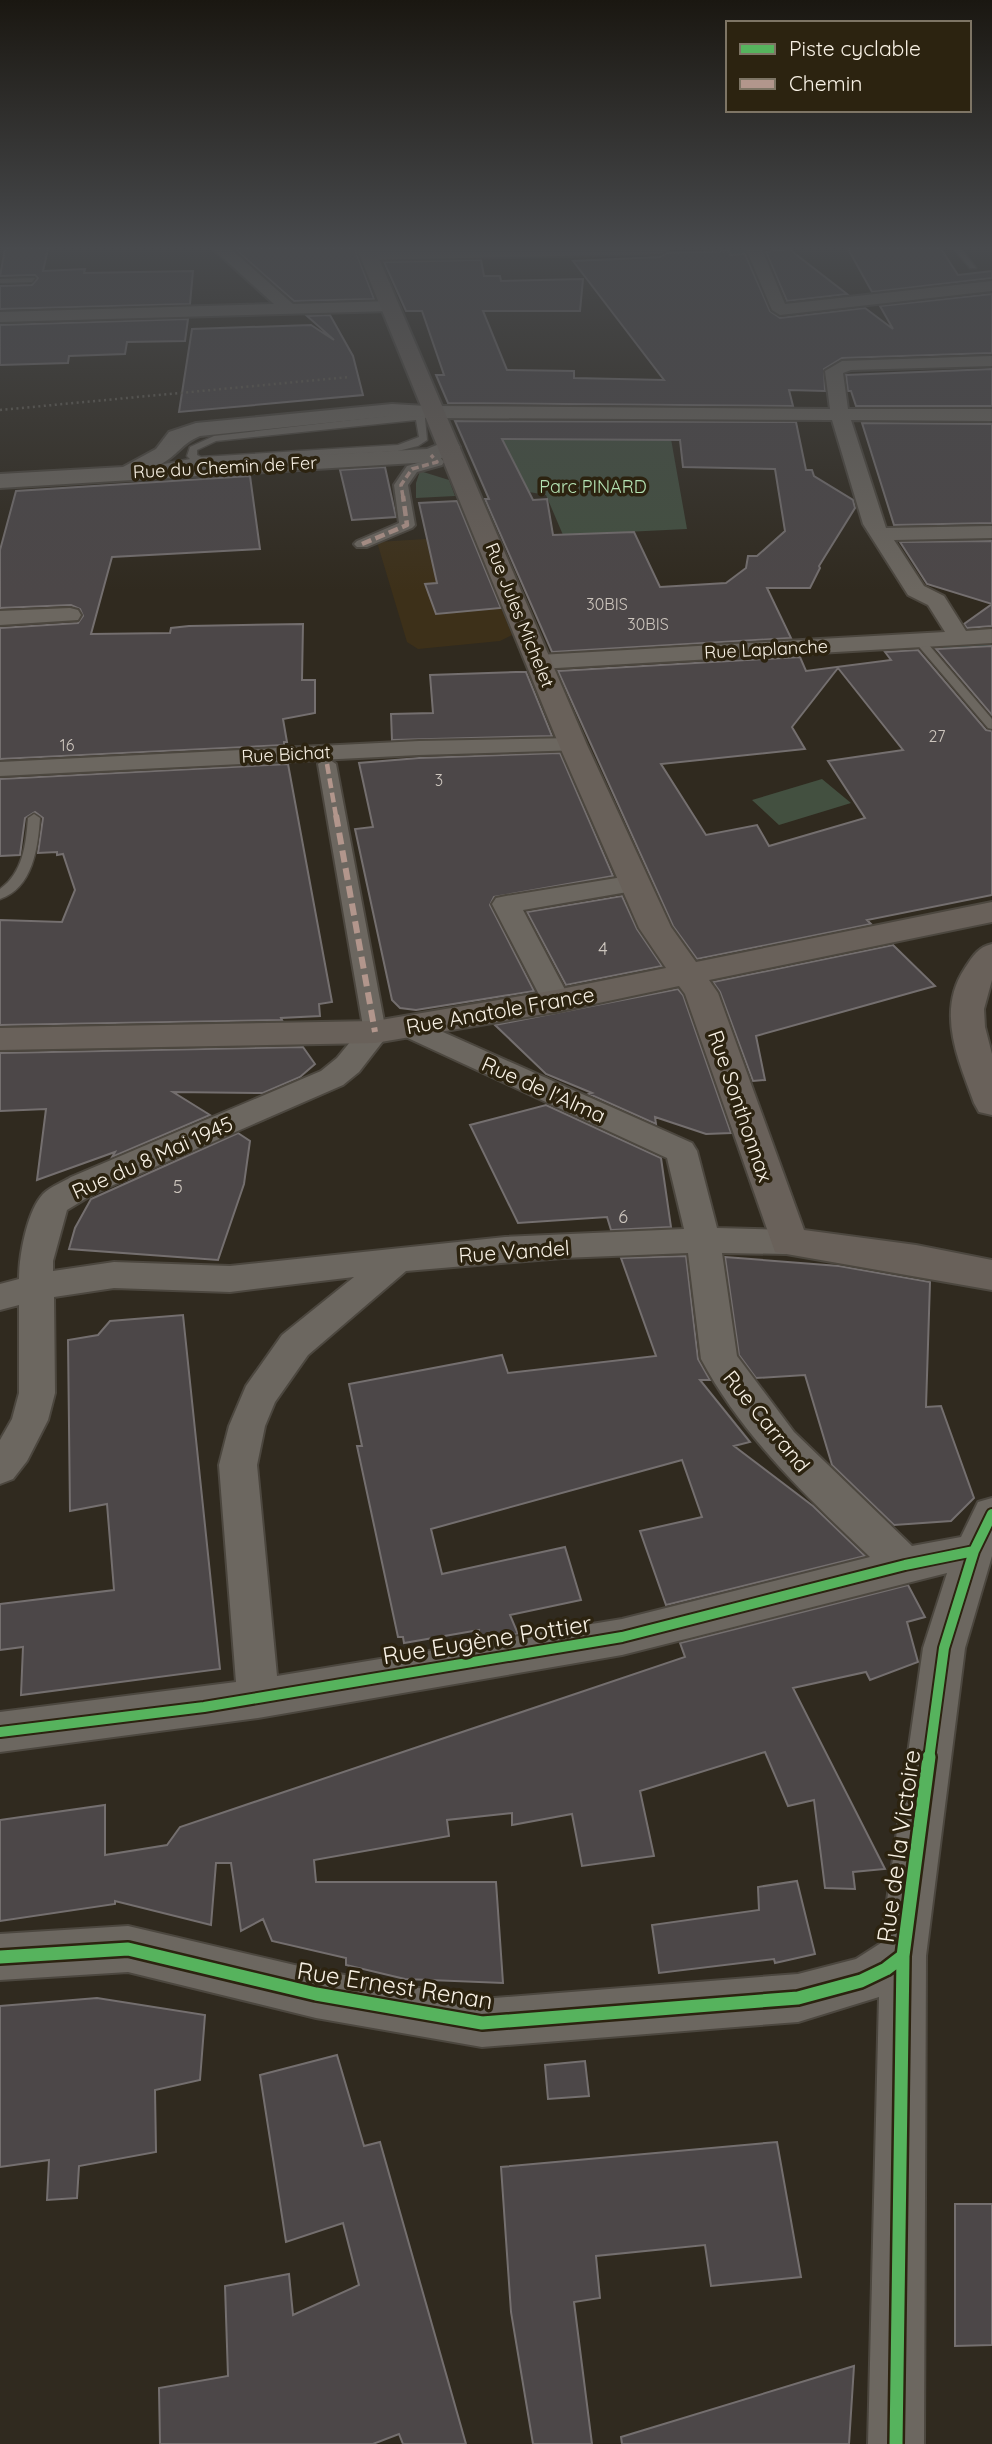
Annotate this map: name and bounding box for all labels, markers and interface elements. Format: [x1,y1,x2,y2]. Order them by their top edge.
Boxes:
legend [726,21,971,112]
text: Piste cyclable [789,35,921,61]
text: Chemin [789,70,862,96]
street label: Rue du Chemin de Fer [132,451,318,483]
park label: Parc PINARD [539,475,647,498]
street label: Rue Jules Michelet [481,539,559,691]
house number: 30BIS [586,594,628,614]
house number: 30BIS [627,614,669,634]
street label: Rue Laplanche [704,634,828,664]
house number: 27 [929,726,945,746]
house number: 16 [60,735,75,755]
street label: Rue Bichat [241,740,331,768]
house number: 3 [435,770,443,790]
house number: 4 [598,937,608,960]
street label: Rue Anatole France [404,981,596,1039]
street label: Rue Sonthonnax [703,1027,779,1185]
street label: Rue de l'Alma [478,1050,610,1128]
street label: Rue du 8 Mai 1945 [68,1110,236,1204]
house number: 5 [173,1175,183,1197]
house number: 6 [618,1205,628,1228]
street label: Rue Vandel [458,1234,570,1268]
street label: Rue Carrand [718,1365,816,1477]
street label: Rue Eugène Pottier [380,1608,594,1670]
street label: Rue de la Victoire [870,1748,926,1944]
street label: Rue Ernest Renan [295,1955,495,2015]

